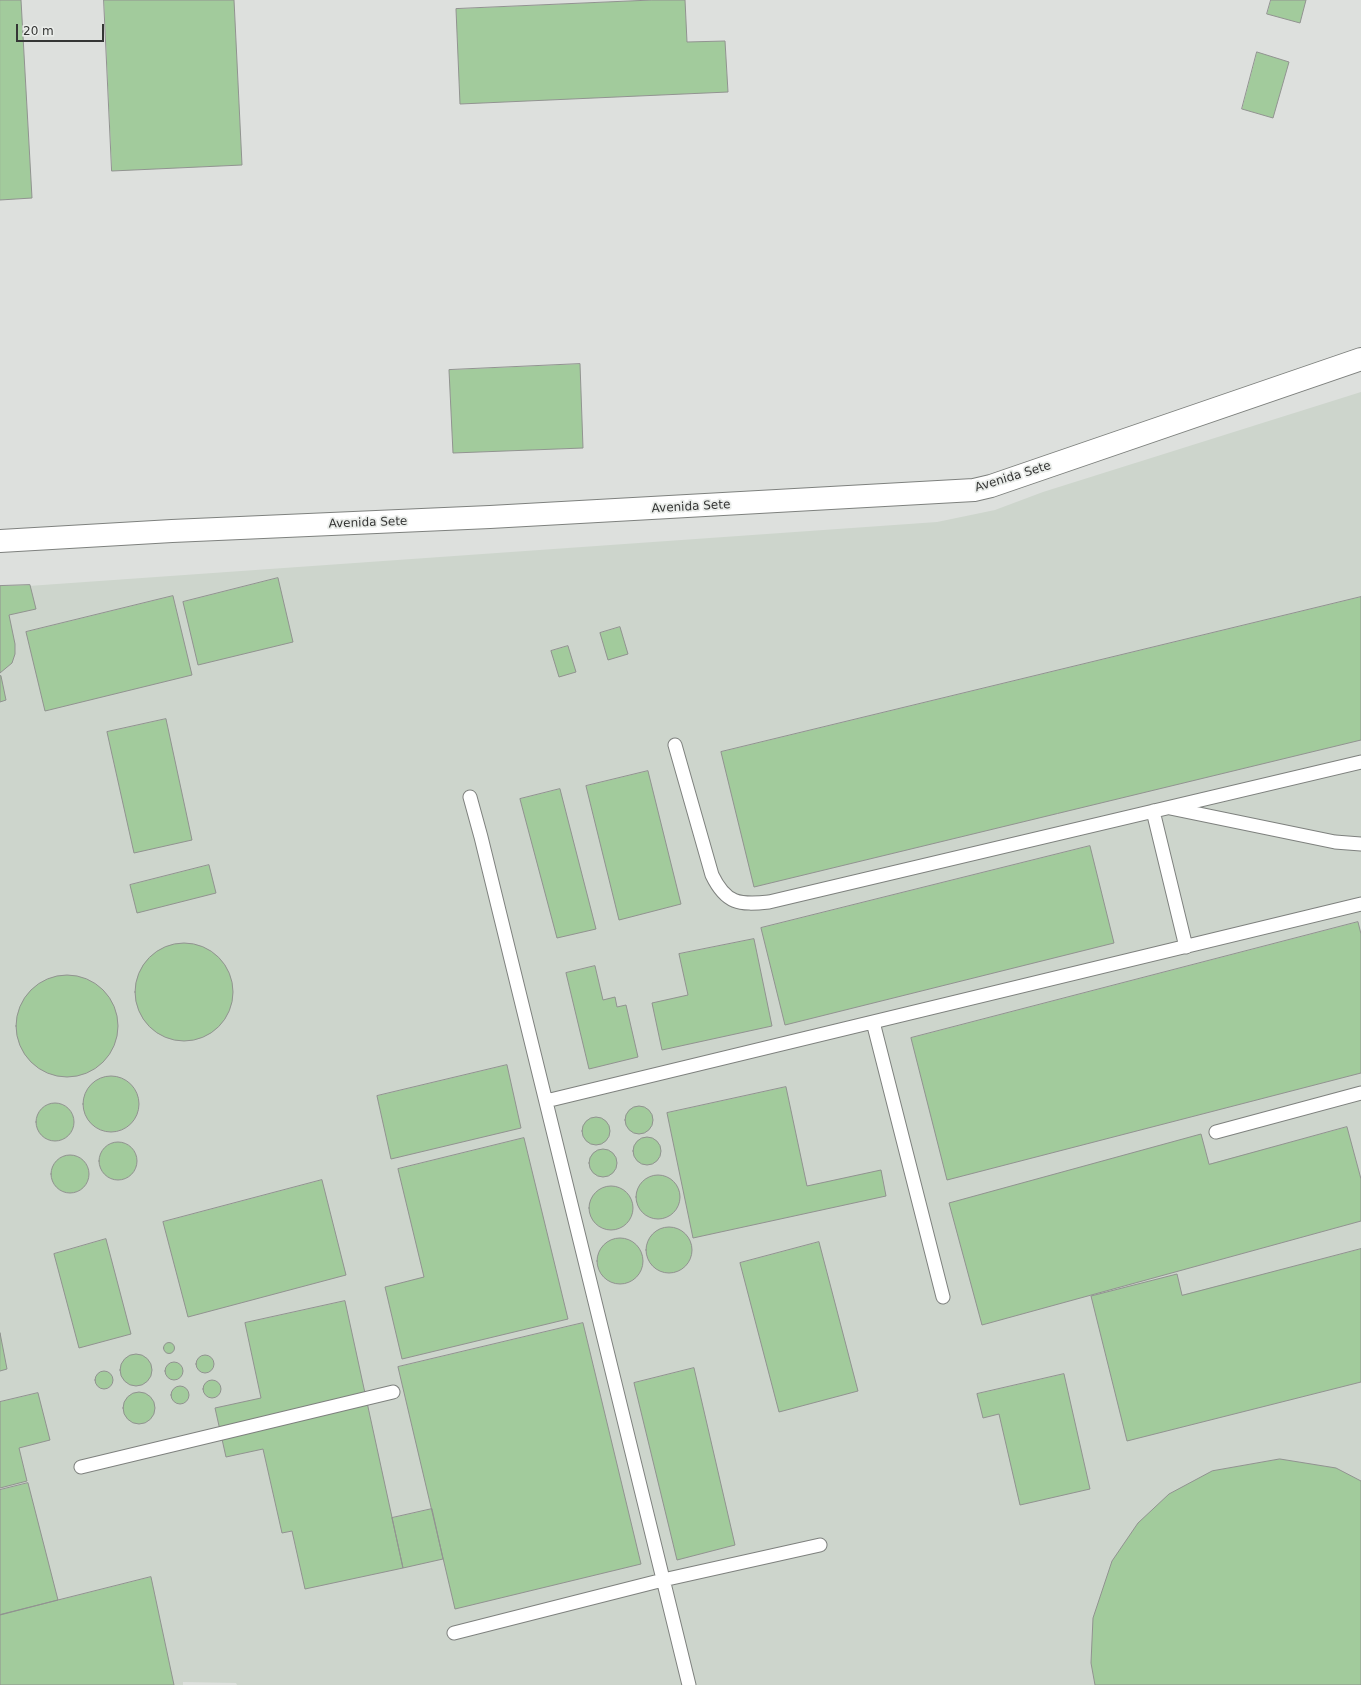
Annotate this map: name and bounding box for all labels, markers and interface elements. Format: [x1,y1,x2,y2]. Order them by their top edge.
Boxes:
scale bar [18,16,106,42]
text: 20 m [23,24,54,38]
street label: Avenida Sete [973,459,1053,495]
street label: Avenida Sete [651,498,731,516]
street label: Avenida Sete [328,514,408,532]

